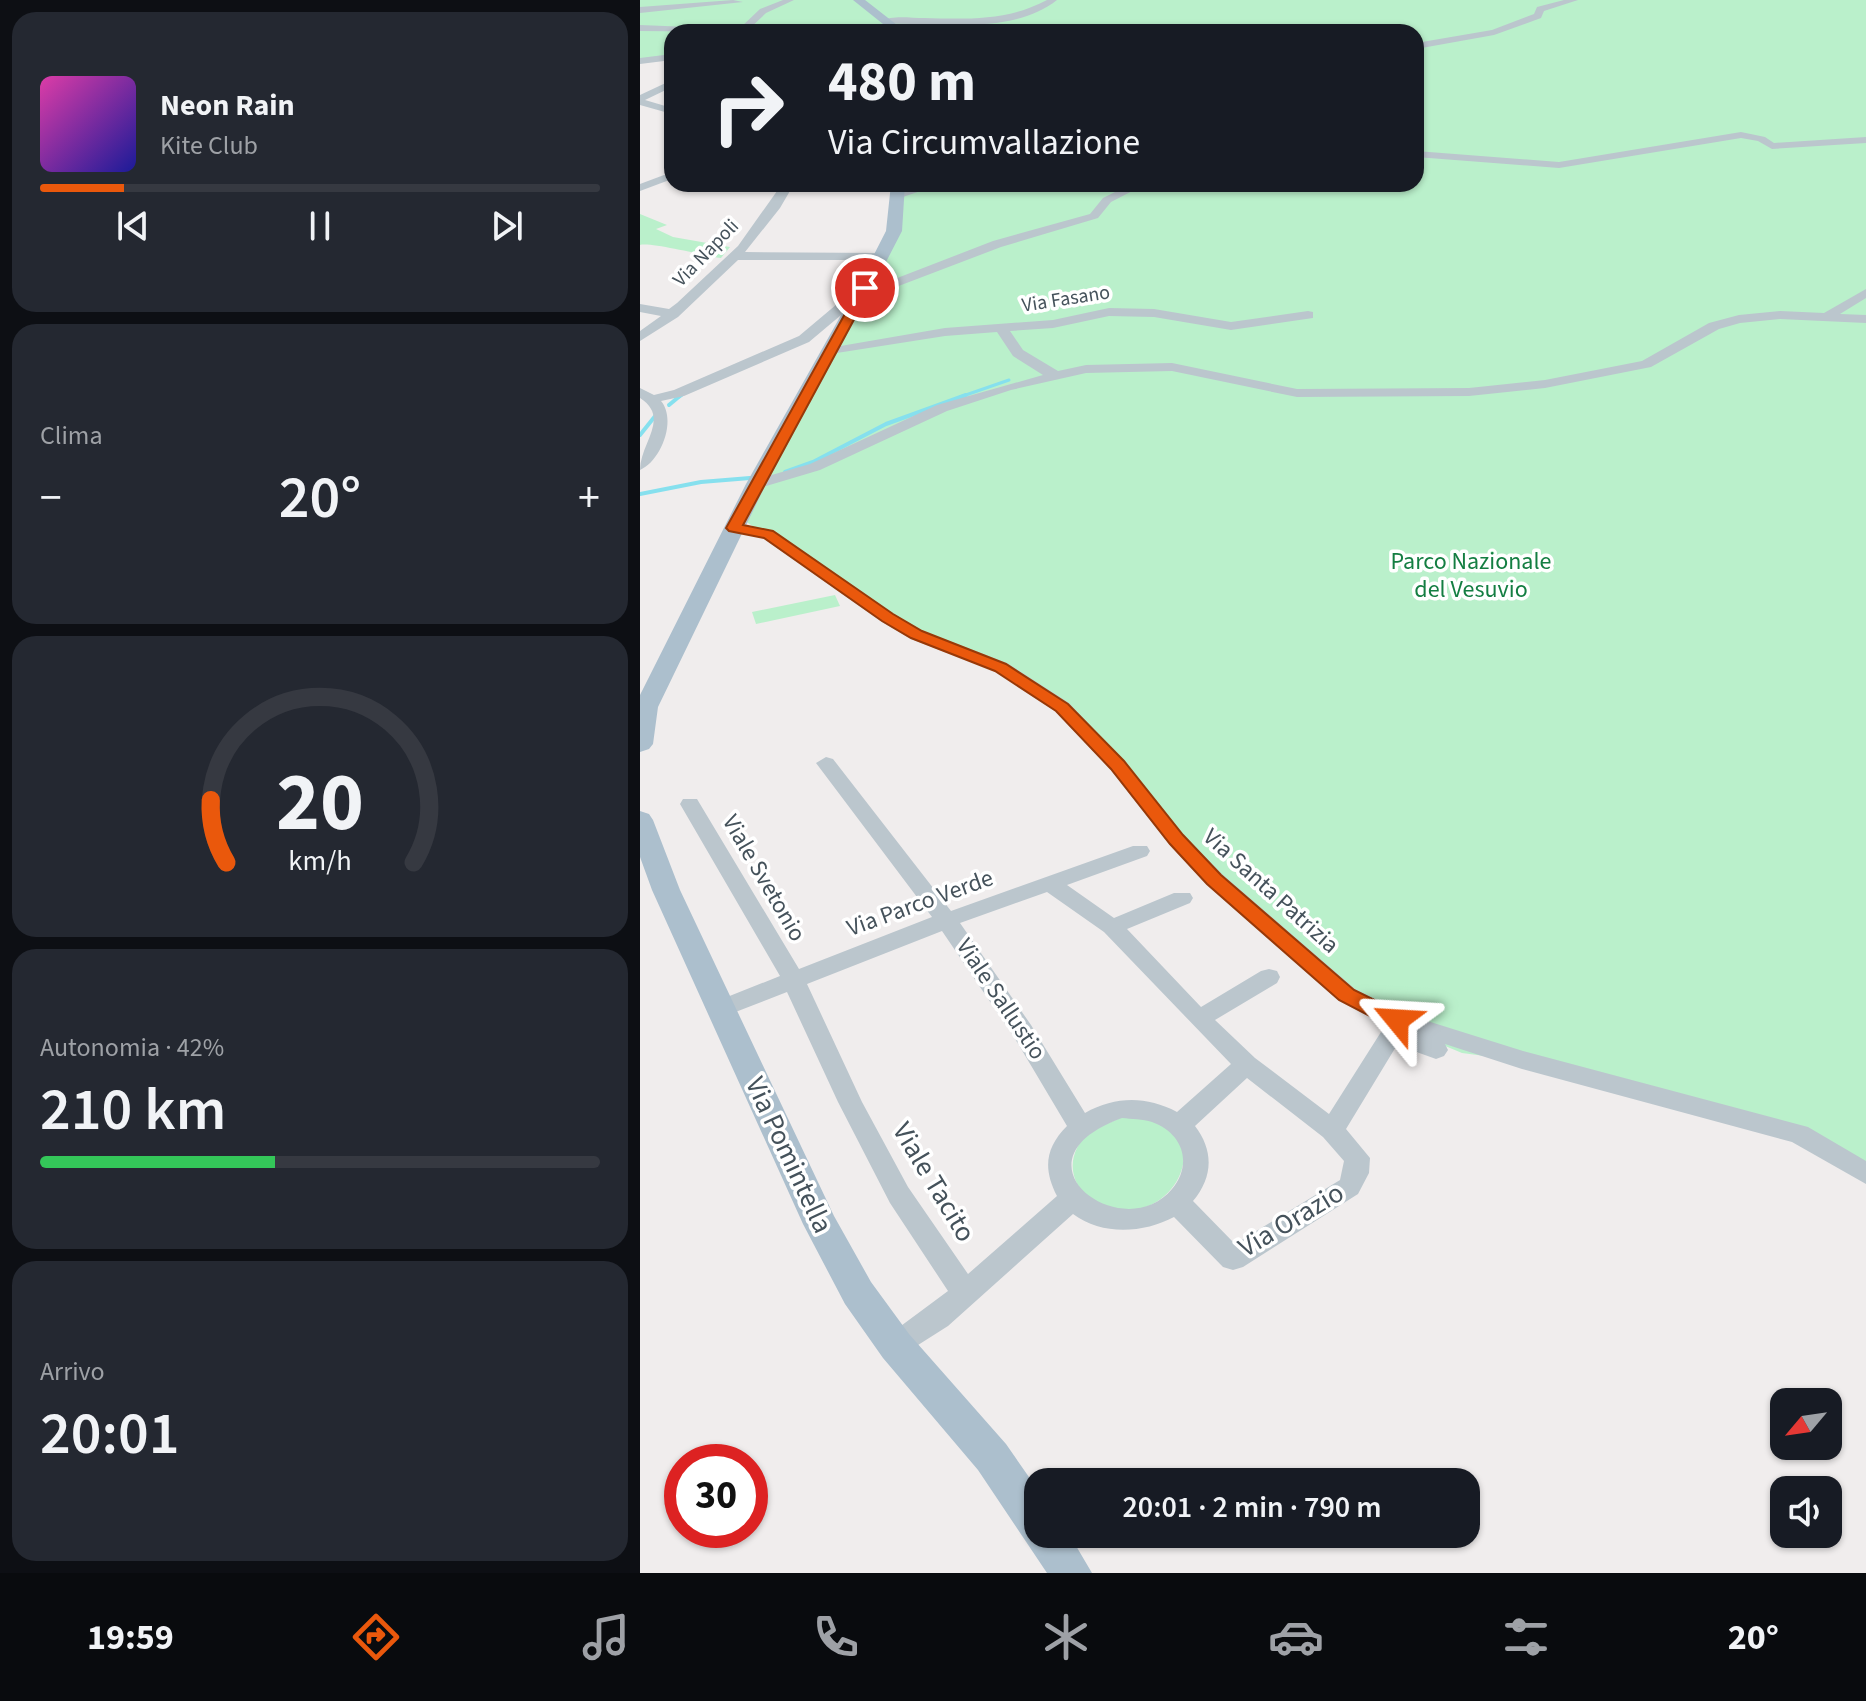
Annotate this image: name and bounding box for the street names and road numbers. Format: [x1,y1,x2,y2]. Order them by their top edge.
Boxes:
street label: Via Napoli [667,213,745,293]
street label: Via Fasano [1020,278,1112,320]
street label: Viale Svetonio [713,808,815,948]
street label: Via Santa Patrizia [1195,820,1347,962]
street label: Via Parco Verde [842,860,998,946]
street label: Viale Sallustio [947,931,1055,1067]
street label: Via Pomintella [735,1070,843,1240]
street label: Viale Tacito [883,1115,985,1249]
street label: Via Orazio [1231,1173,1351,1267]

